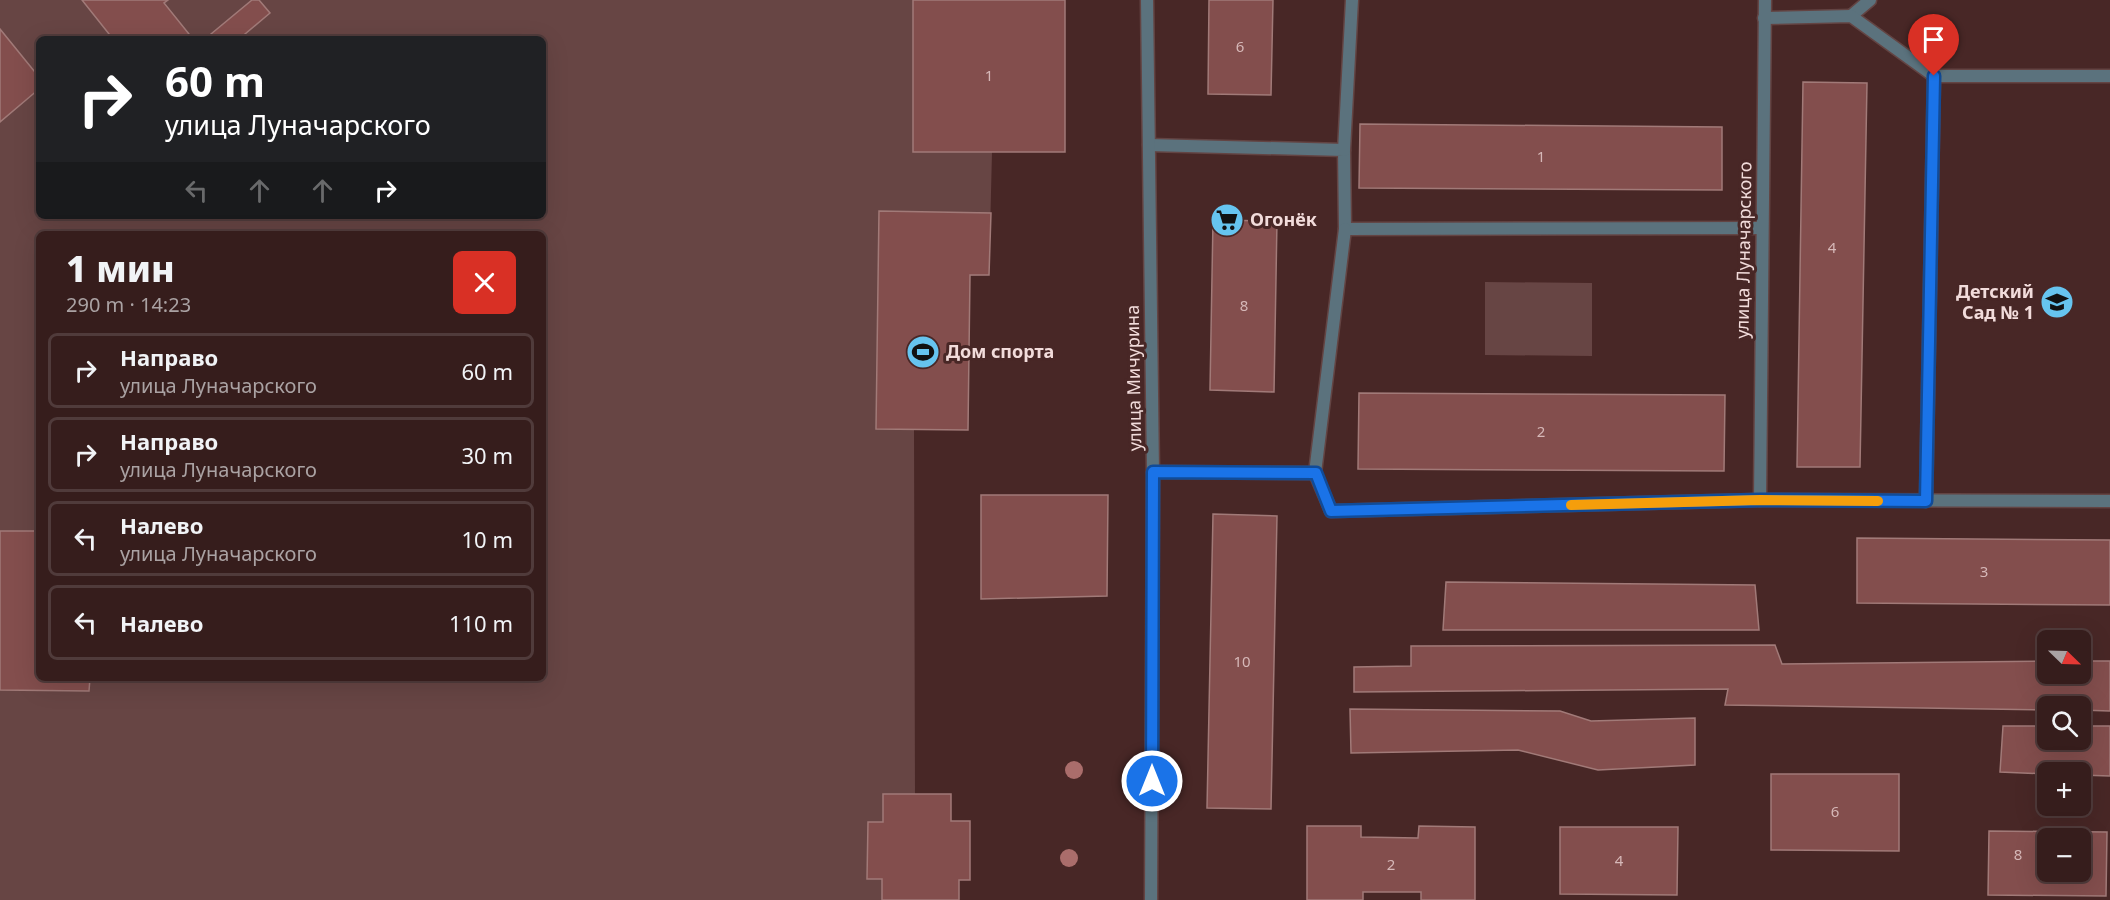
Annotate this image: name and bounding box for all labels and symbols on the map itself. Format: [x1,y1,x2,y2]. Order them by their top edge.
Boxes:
pin [1908,14,1959,76]
house number: 6 [1236,36,1244,56]
house number: 1 [985,65,993,85]
house number: 1 [1537,146,1545,166]
street label: улица Луначарского [1729,161,1757,339]
supermarket icon: Огонёк [1209,202,1245,238]
place label: Огонёк [1250,207,1317,231]
house number: 4 [1828,237,1837,257]
place label: Детский Сад № 1 [1956,279,2034,324]
school or university icon: Детский Сад № 1 [2039,284,2075,320]
house number: 8 [1240,295,1248,315]
street label: улица Мичурина [1120,305,1146,451]
sports icon: Дом спорта [905,334,941,370]
place label: Дом спорта [946,339,1054,363]
house number: 2 [1537,421,1545,441]
house number: 3 [1980,561,1988,581]
north arrow [2037,630,2091,684]
house number: 10 [1233,651,1251,671]
position arrow [1120,749,1184,813]
house number: 6 [1831,801,1839,821]
house number: 8 [2014,844,2022,864]
house number: 4 [1615,850,1624,870]
house number: 2 [1387,854,1395,874]

